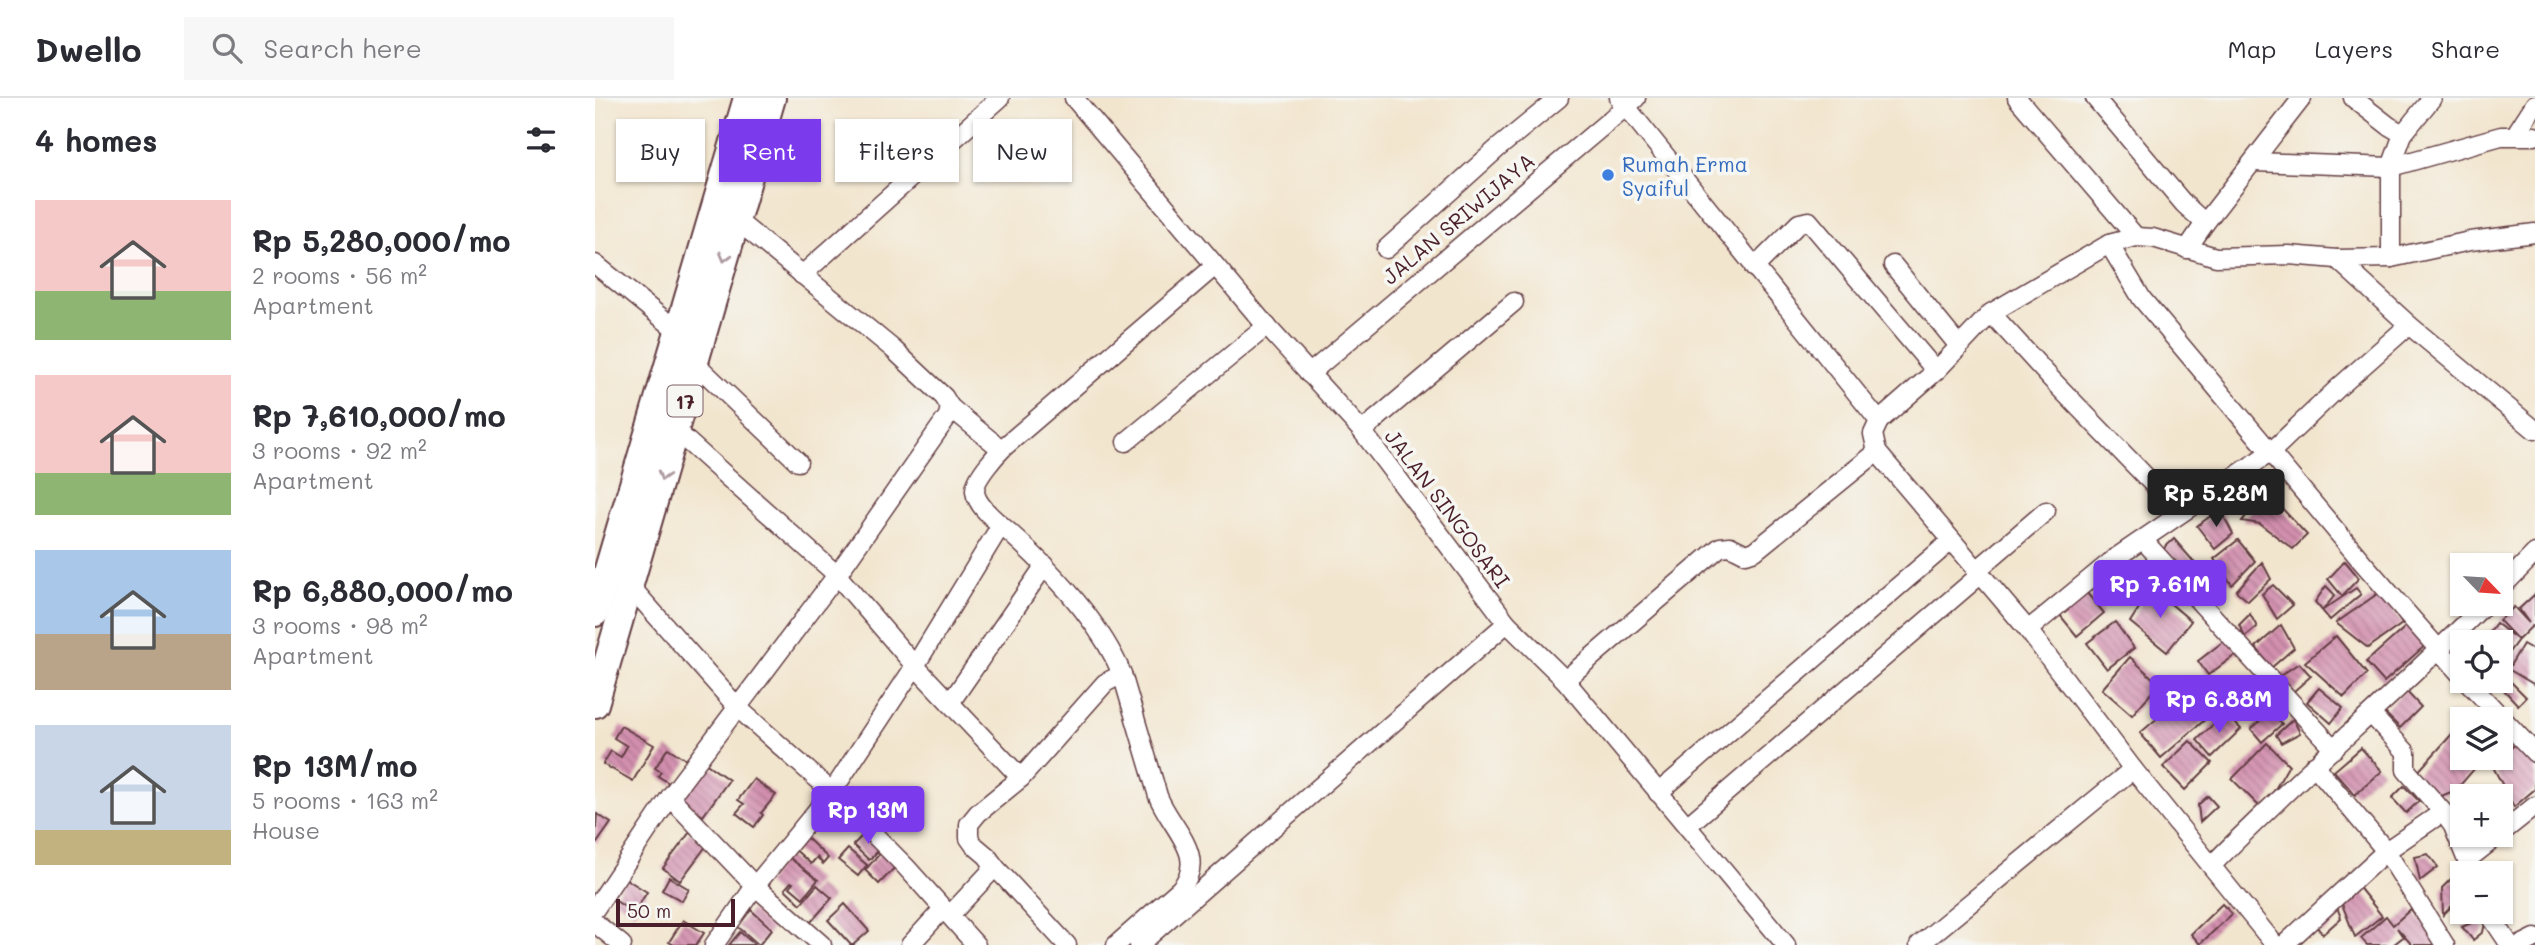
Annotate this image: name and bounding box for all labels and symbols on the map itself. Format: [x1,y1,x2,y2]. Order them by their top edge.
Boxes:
street label: JALAN SRIWIJAYA [1376,146,1540,290]
place label: Rumah Erma Syaiful [1622,150,1748,201]
marker: Rumah Erma Syaiful [1600,167,1616,183]
one-way arrow [718,251,733,263]
road number: 17 [667,386,703,416]
street label: JALAN SINGOSARI [1380,423,1516,593]
one-way arrow [656,470,671,482]
pin: Rp 5.28M [2144,470,2288,529]
north arrow [2450,553,2513,616]
pin: Rp 7.61M [2088,560,2232,620]
pin: Rp 6.88M [2147,676,2291,735]
pin: Rp 13M [811,786,925,846]
scale bar [616,896,735,928]

